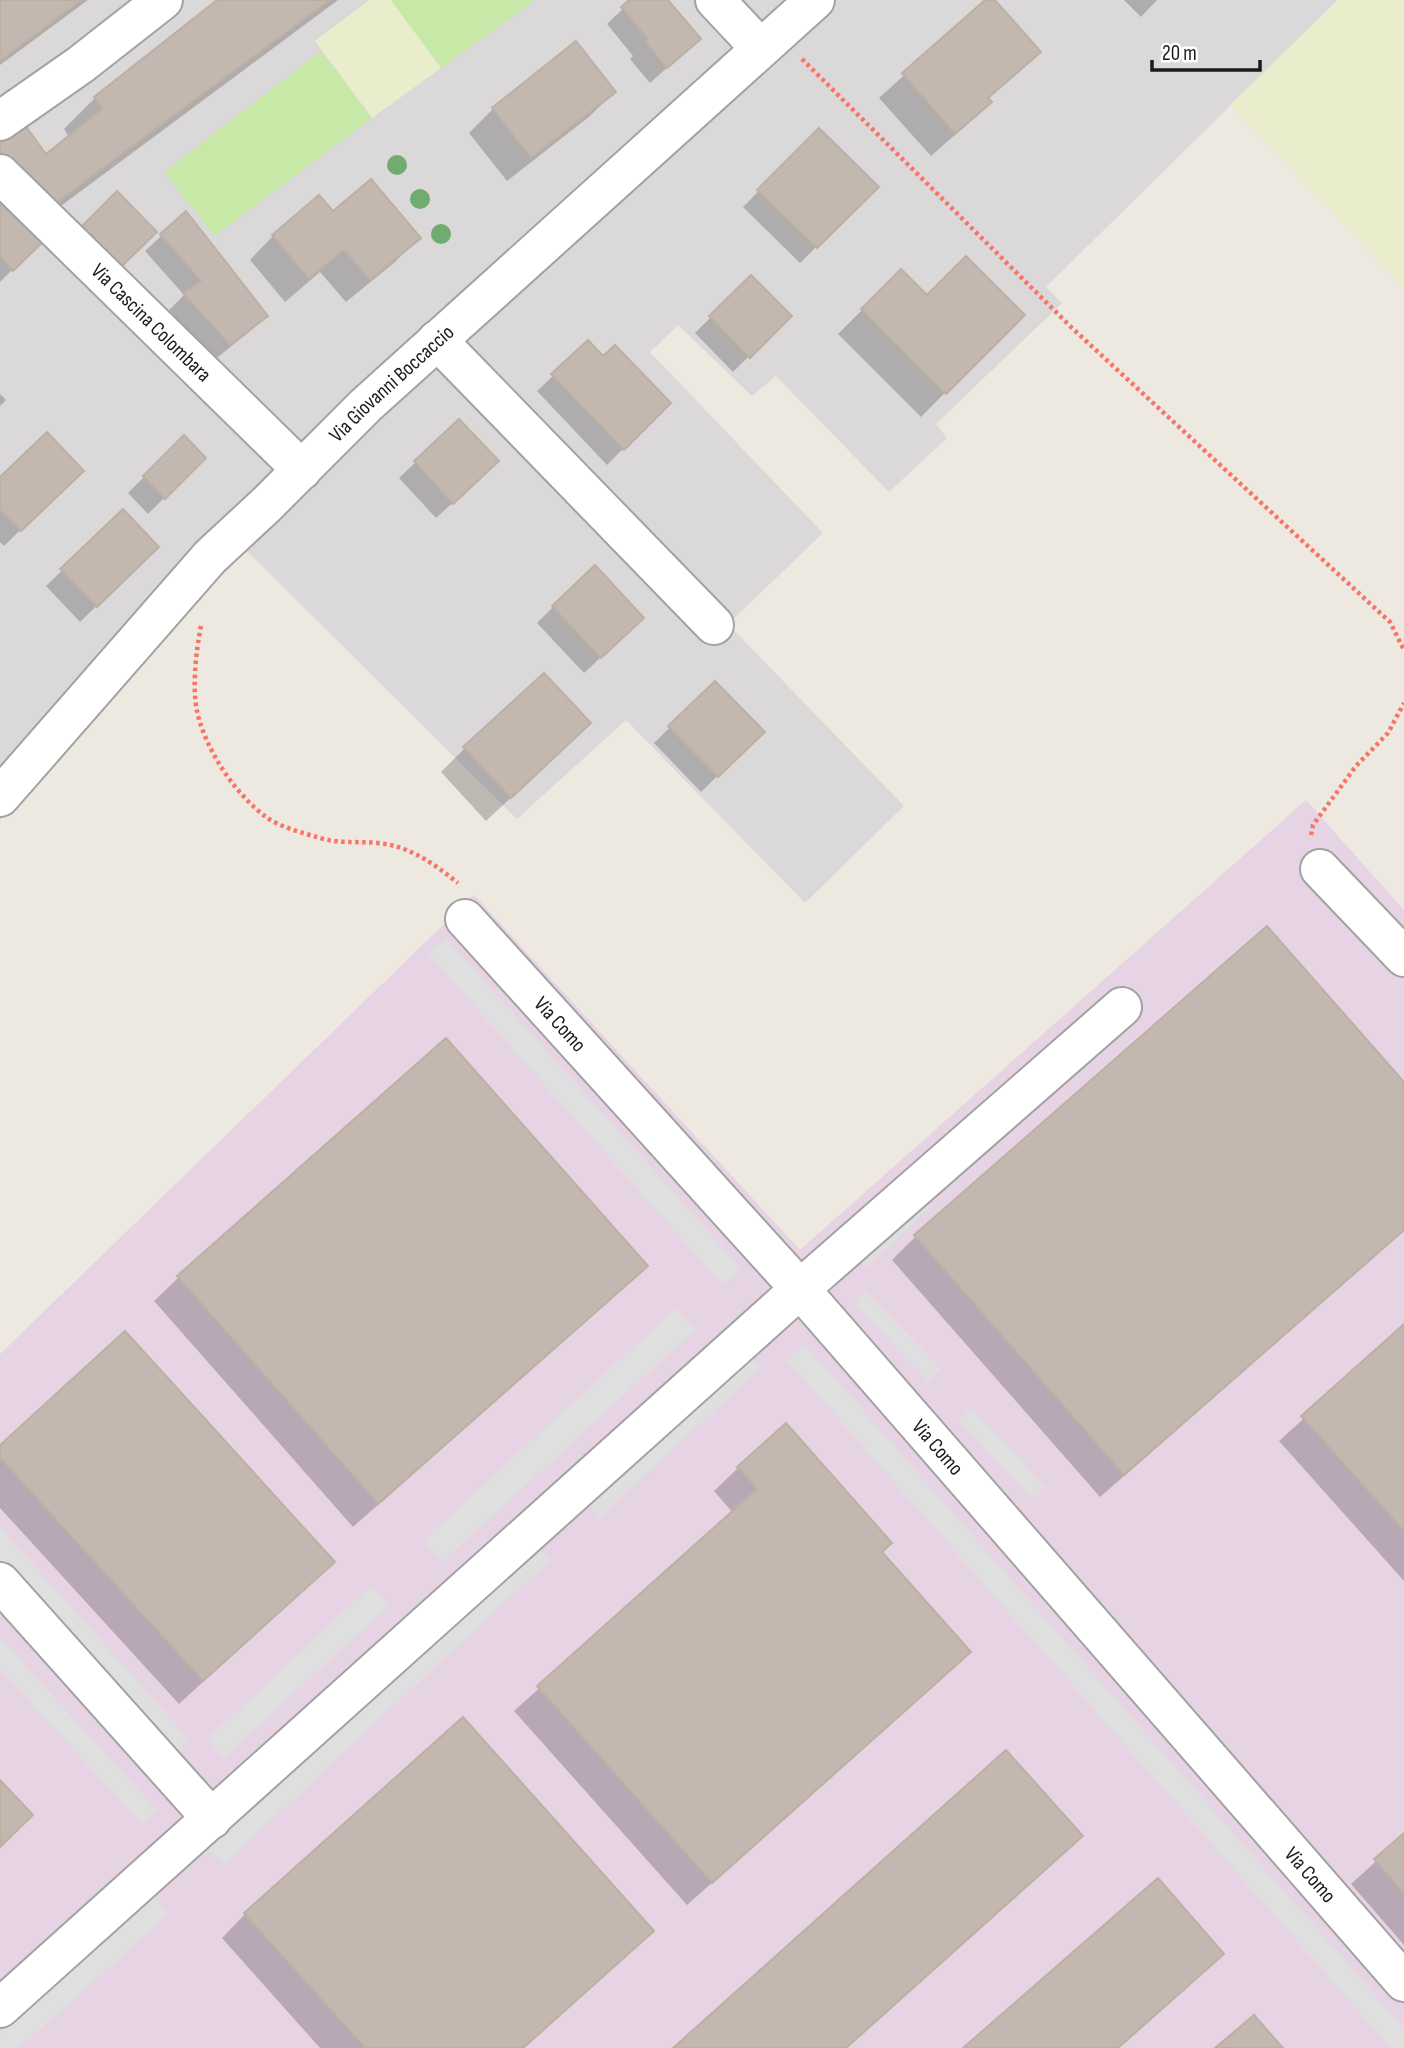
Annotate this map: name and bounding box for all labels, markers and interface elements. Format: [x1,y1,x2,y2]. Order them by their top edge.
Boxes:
scale bar [1152,28,1260,72]
text: 20 m [1162,41,1197,66]
street label: Via Cascina Colombara [86,258,216,387]
street label: Via Giovanni Boccaccio [324,320,459,448]
street label: Via Como [529,992,591,1057]
street label: Via Como [907,1415,969,1481]
street label: Via Como [1279,1842,1341,1908]

